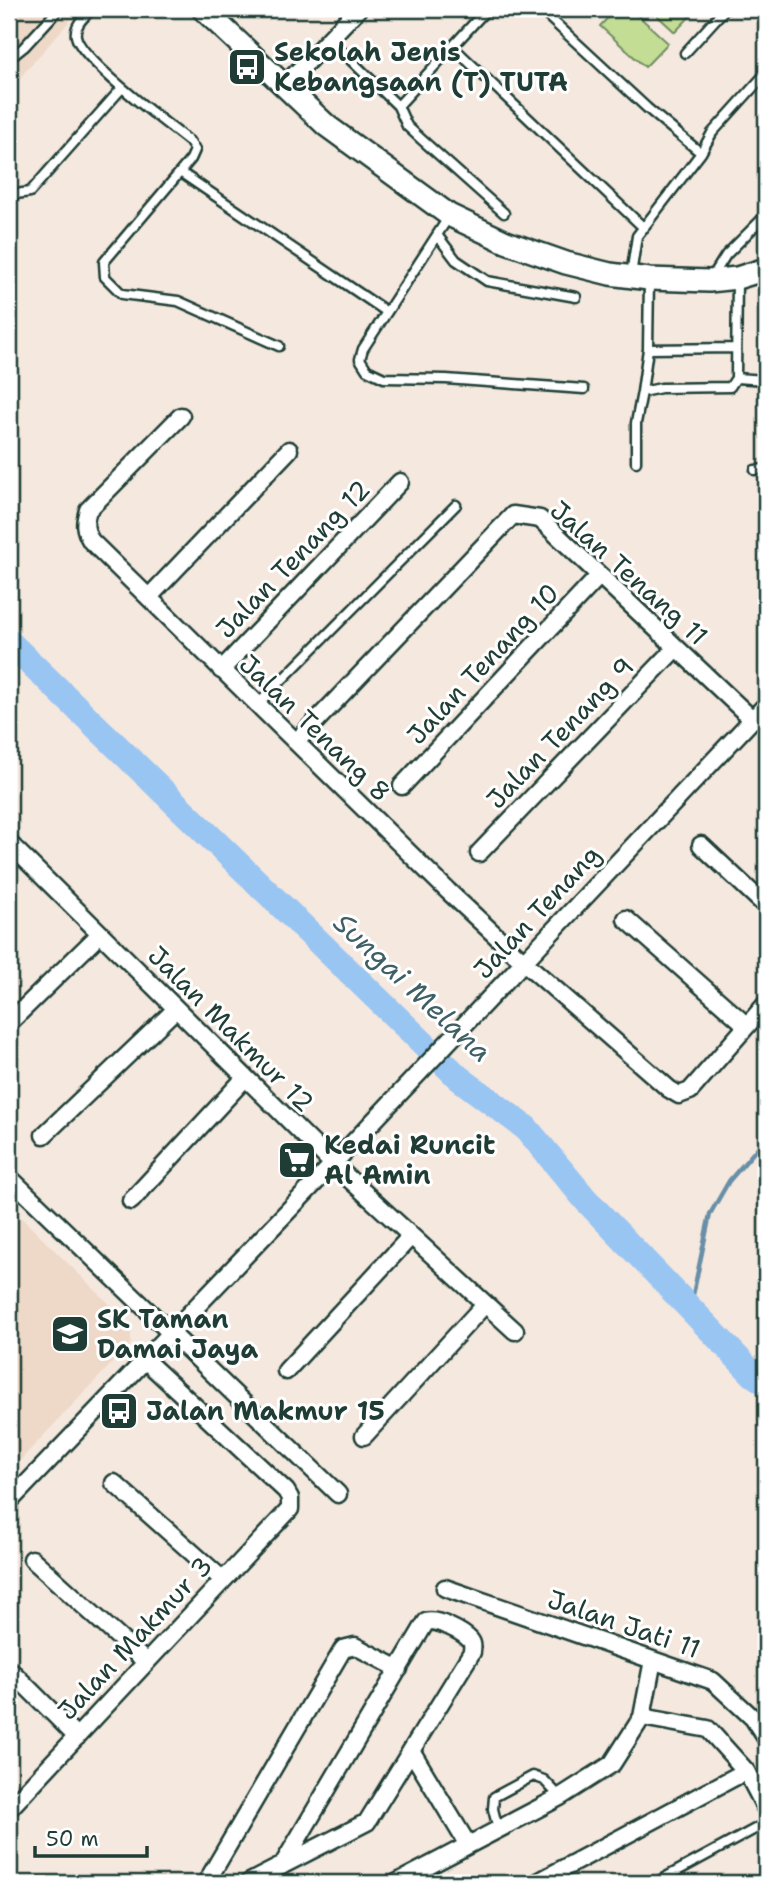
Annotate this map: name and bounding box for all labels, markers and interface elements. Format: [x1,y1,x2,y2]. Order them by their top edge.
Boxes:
place label: Sekolah Jenis Kebangsaan (T) TUTA [274,34,568,99]
bus stop icon: Sekolah Jenis Kebangsaan (T) TUTA [226,46,268,88]
street label: Jalan Tenang 12 [208,472,377,646]
street label: Jalan Tenang 11 [543,492,716,653]
street label: Jalan Tenang 10 [399,576,566,752]
street label: Jalan Tenang 8 [232,646,399,809]
street label: Jalan Tenang 9 [478,649,641,816]
street label: Jalan Tenang [465,837,608,986]
water label: Sungai Melana [326,904,500,1070]
street label: Jalan Makmur 12 [141,938,322,1119]
place label: Kedai Runcit Al Amin [324,1127,495,1192]
supermarket icon: Kedai Runcit Al Amin [276,1139,318,1181]
place label: SK Taman Damai Jaya [97,1301,258,1366]
school or university icon: SK Taman Damai Jaya [49,1313,91,1355]
bus stop icon: Jalan Makmur 15 [98,1390,140,1432]
place label: Jalan Makmur 15 [146,1393,385,1428]
street label: Jalan Makmur 3 [50,1548,220,1727]
street label: Jalan Jati 11 [543,1581,705,1666]
scale bar [35,1815,147,1859]
text: 50 m [46,1825,99,1853]

